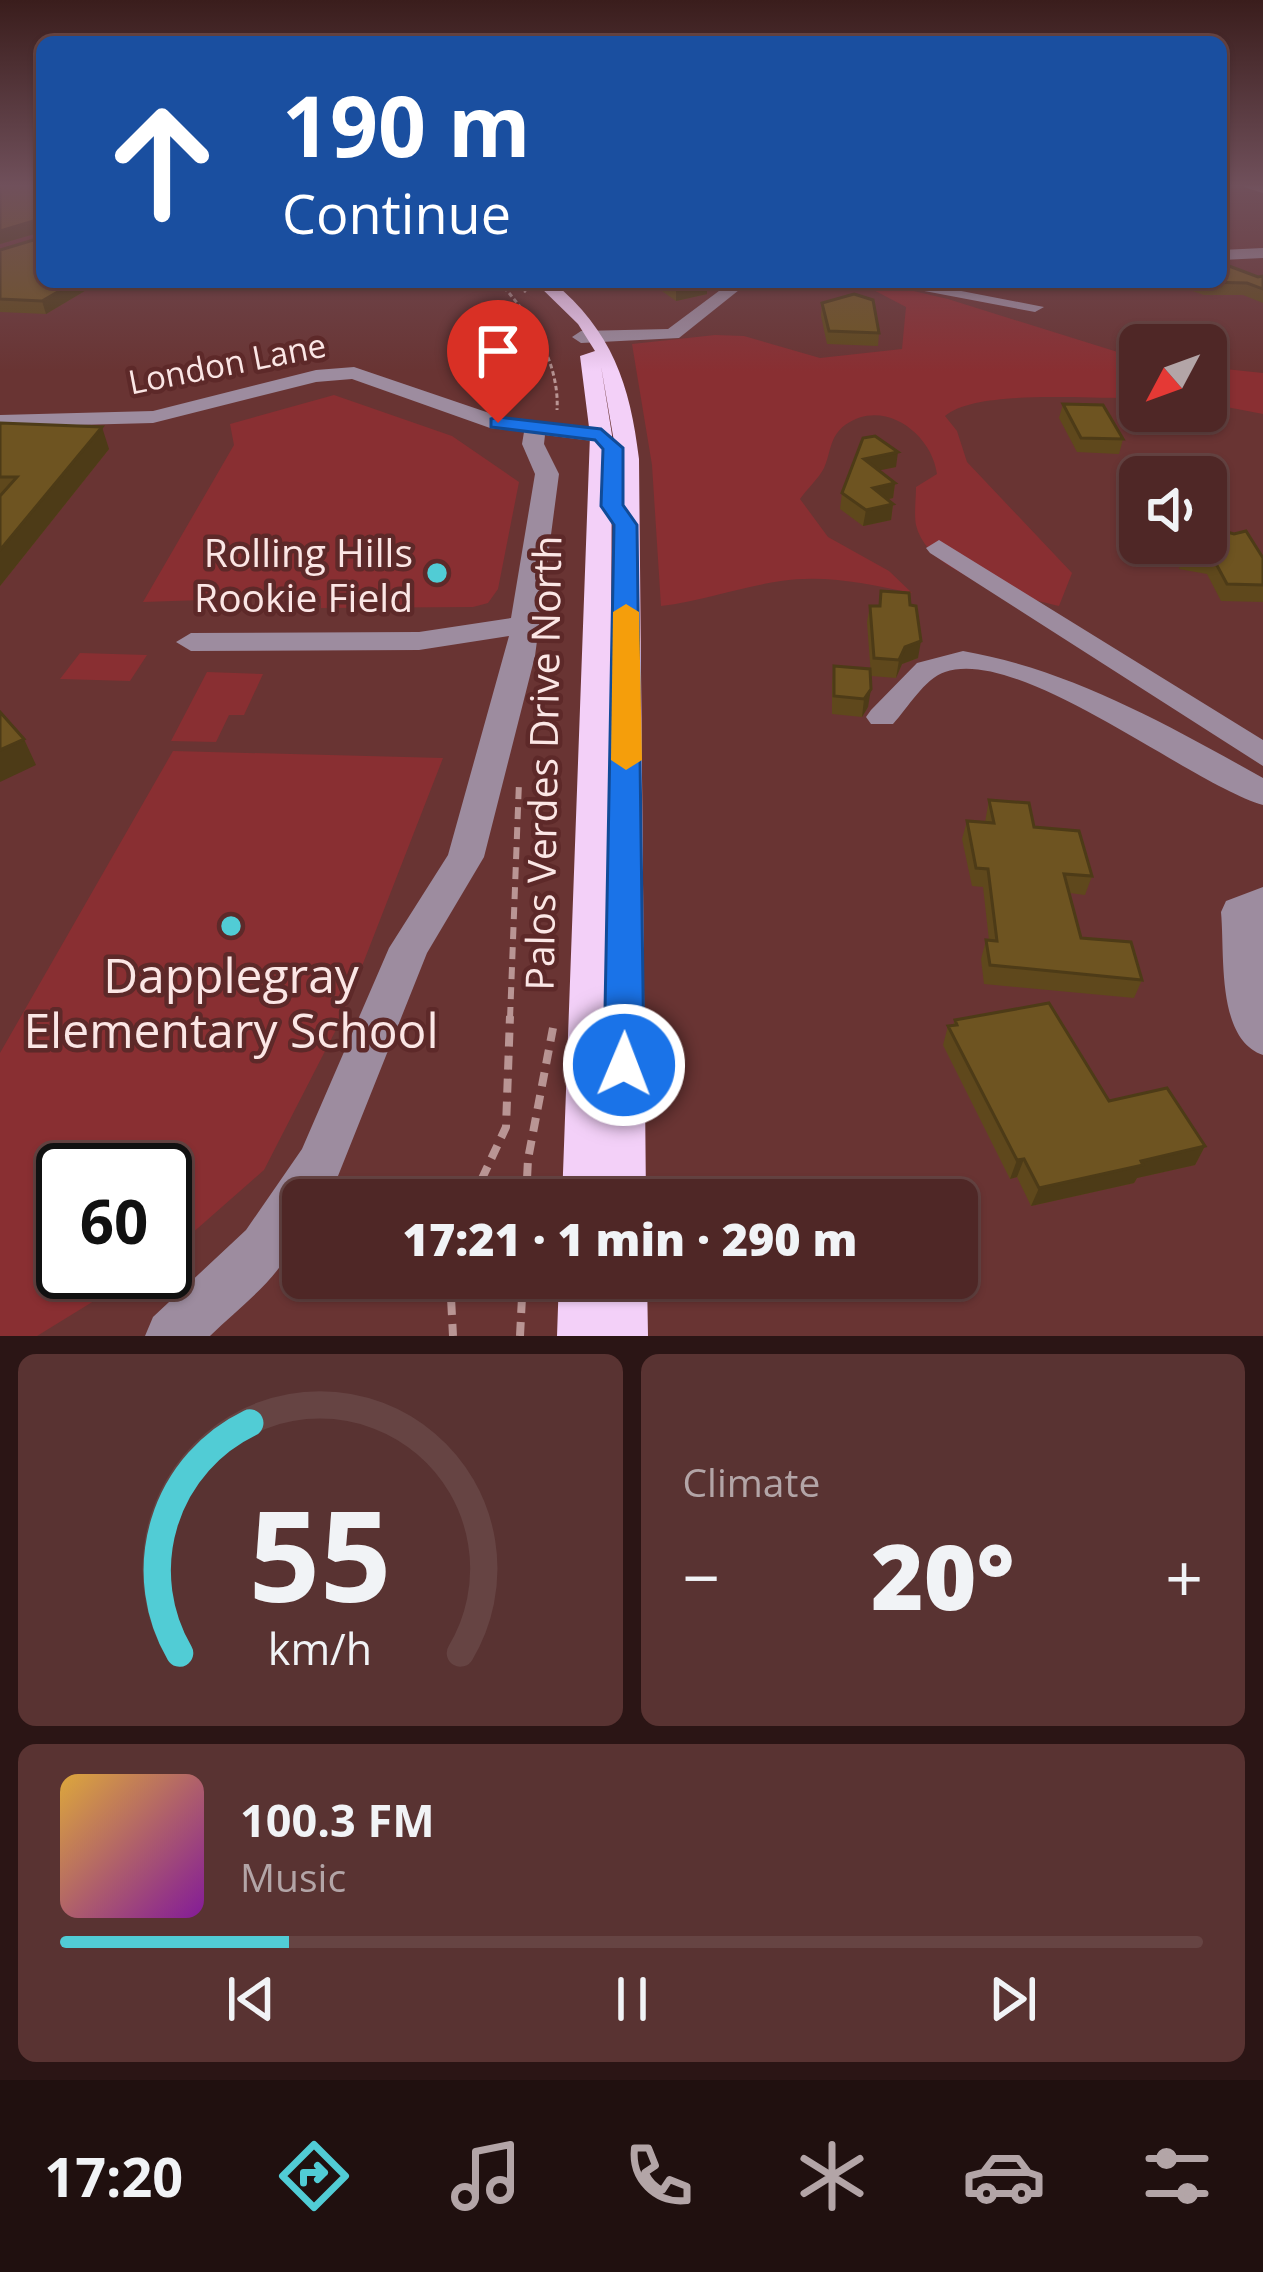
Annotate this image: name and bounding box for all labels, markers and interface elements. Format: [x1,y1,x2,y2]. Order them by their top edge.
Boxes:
text: 190 m [282,67,530,182]
icon: ahead [84,84,240,240]
text: Continue [282,176,511,250]
pin [447,300,549,423]
icon: arrive [465,318,531,384]
street label: London Lane [124,322,330,404]
north arrow [1119,324,1227,432]
map controls [1119,324,1227,564]
button: sound [1119,456,1227,564]
place label: Rolling Hills Rookie Field [194,525,413,623]
street label: Palos Verdes Drive North [512,535,572,991]
marker: Rolling Hills Rookie Field [424,560,450,586]
marker: Dapplegray Elementary School [218,913,244,939]
place label: Dapplegray Elementary School [23,942,439,1062]
position arrow [561,1002,687,1128]
speed limit sign: 60 [36,1143,192,1299]
text: 17:21 · 1 min · 290 m [403,1208,857,1269]
text: Climate [683,1455,820,1508]
text: 55 [249,1469,392,1639]
text: 20° [871,1514,1014,1636]
text: − [683,1531,720,1621]
text: + [1165,1531,1203,1621]
text: km/h [268,1619,372,1678]
text: 100.3 FM [240,1789,435,1850]
text: Music [240,1850,346,1903]
icon: previous [218,1966,284,2032]
icon: pause [599,1966,665,2032]
icon: next [980,1966,1046,2032]
icon: directions [272,2134,356,2218]
icon: music [444,2134,528,2218]
icon: phone [617,2134,701,2218]
icon: climate [790,2134,874,2218]
icon: car [962,2134,1046,2218]
icon: filters [1135,2134,1219,2218]
text: 17:20 [44,2139,183,2213]

